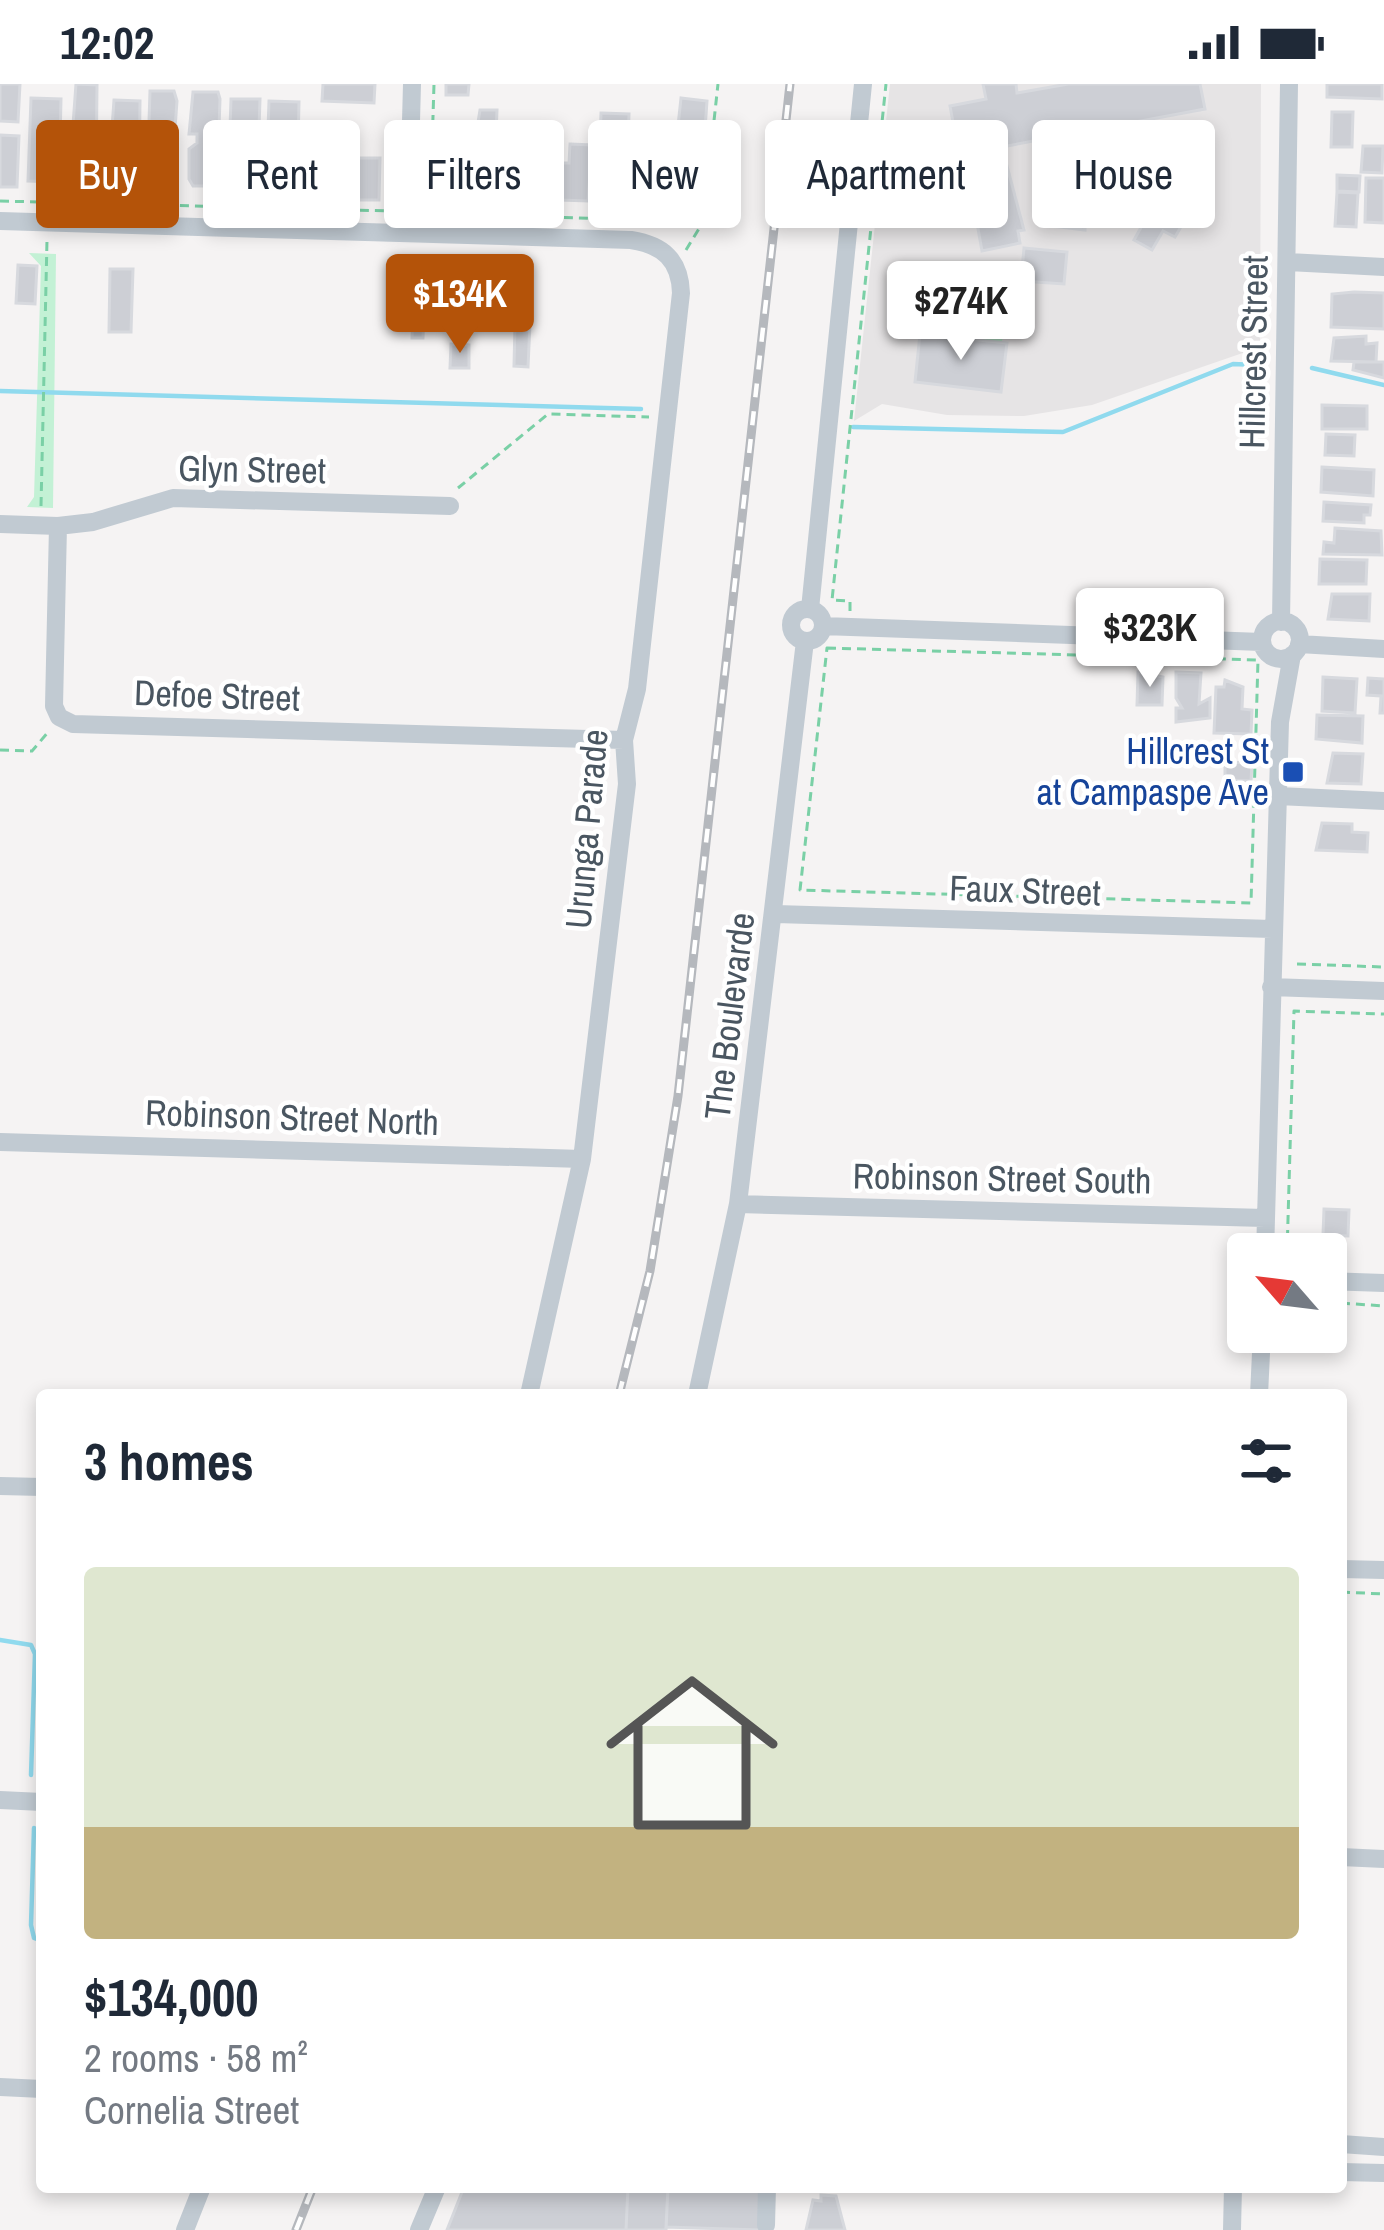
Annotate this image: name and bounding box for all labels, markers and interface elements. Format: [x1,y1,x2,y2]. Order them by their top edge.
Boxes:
text: 12:02 [60,12,154,73]
chip: Buy [36,120,179,228]
chip: Rent [203,120,360,228]
chip: Filters [384,120,564,228]
chip: New [588,120,741,228]
chip: Apartment [765,120,1008,228]
chip: House [1032,120,1215,228]
pin: $134K [376,254,544,356]
street label: Hillcrest Street [1227,255,1279,449]
pin: $274K [877,261,1045,363]
text: $134K [413,267,507,319]
text: $274K [914,274,1008,326]
street label: Glyn Street [178,444,326,494]
pin: $323K [1066,588,1234,690]
text: $323K [1103,601,1197,653]
street label: Defoe Street [133,668,301,722]
street label: Urunga Parade [553,727,619,931]
place label: Hillcrest St at Campaspe Ave [1036,727,1269,816]
marker: Hillcrest St at Campaspe Ave [1280,759,1306,785]
street label: Faux Street [949,863,1101,917]
street label: The Boulevarde [692,910,766,1122]
street label: Robinson Street North [144,1088,440,1146]
street label: Robinson Street South [852,1151,1152,1205]
north arrow [1227,1233,1347,1353]
map controls [1227,1233,1347,1353]
text: 3 homes [84,1427,254,1496]
icon: filters [1233,1428,1299,1494]
icon: home [584,1645,800,1861]
text: $134,000 [84,1963,258,2032]
text: 2 rooms · 58 m² [84,2032,308,2084]
text: Cornelia Street [84,2084,299,2136]

